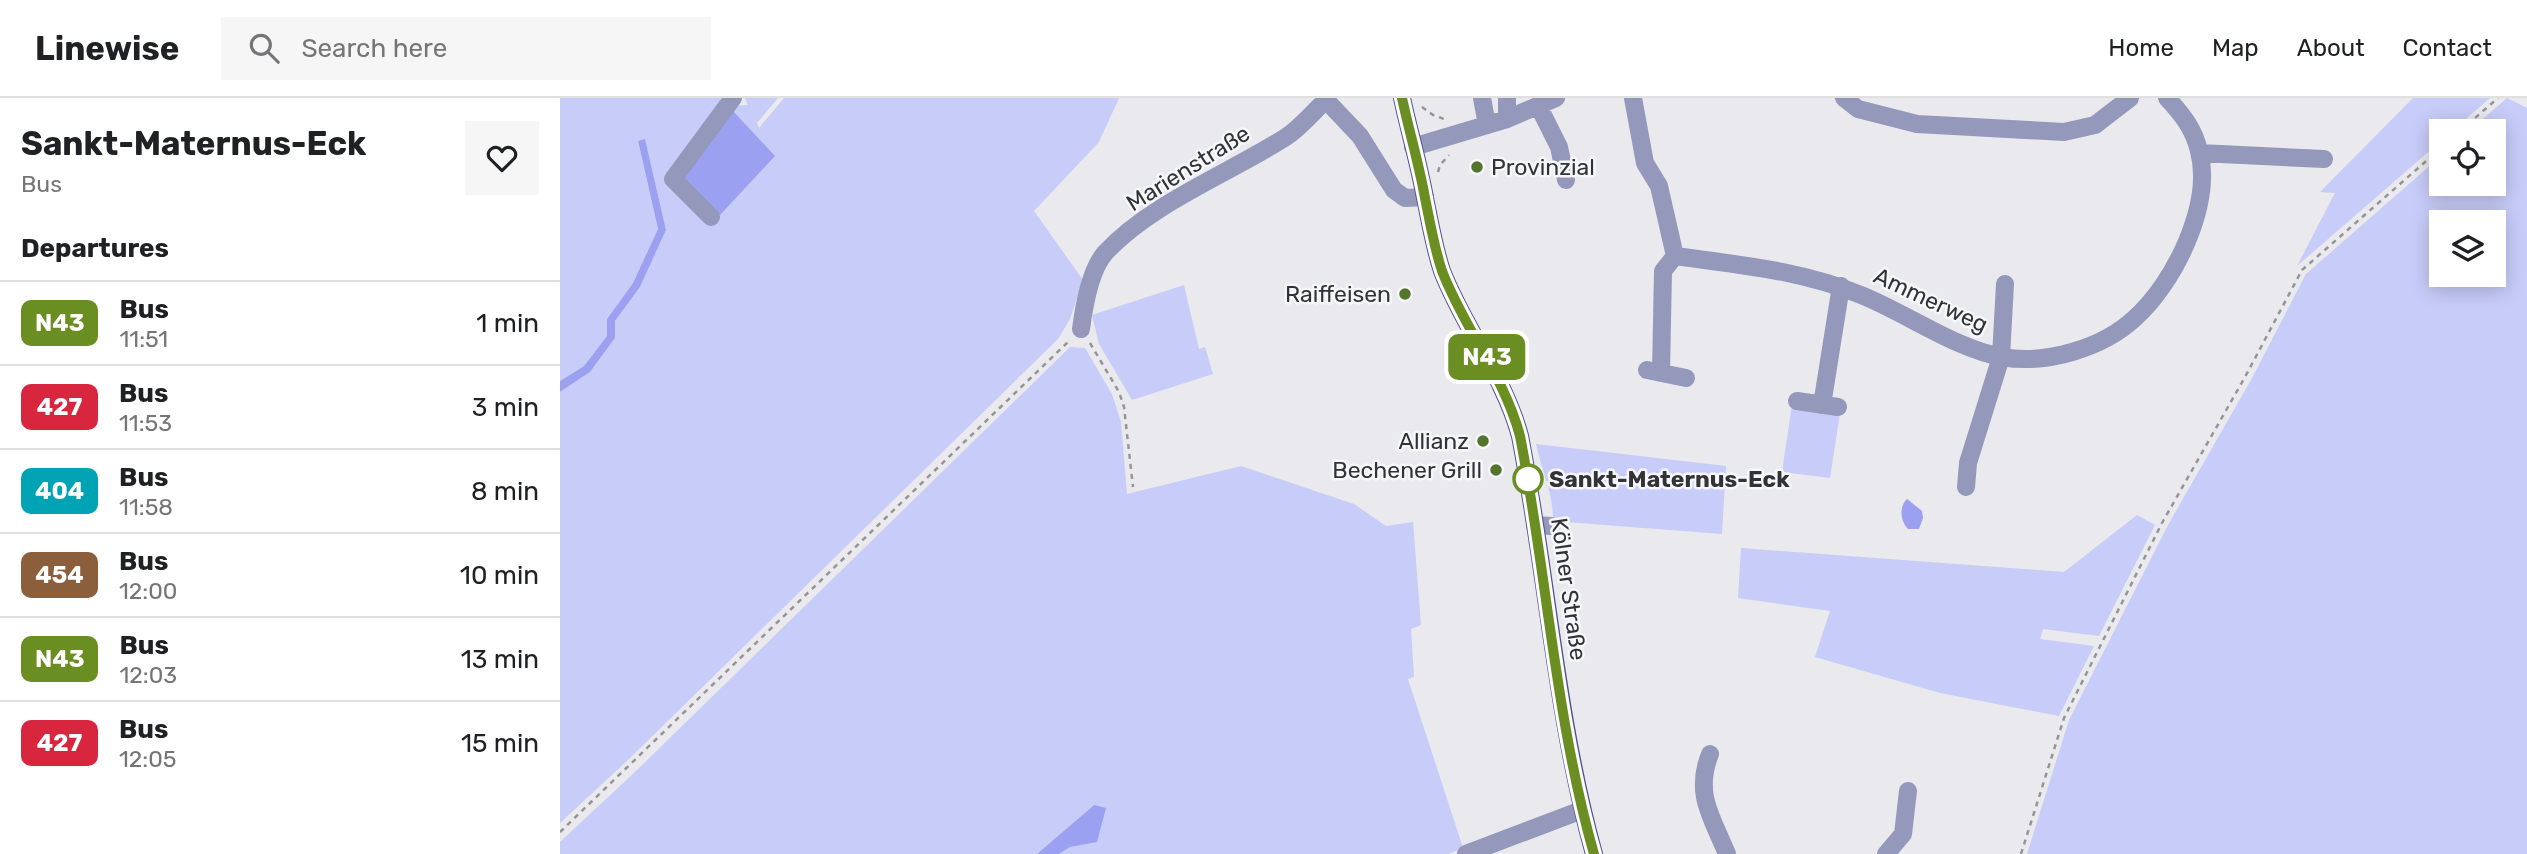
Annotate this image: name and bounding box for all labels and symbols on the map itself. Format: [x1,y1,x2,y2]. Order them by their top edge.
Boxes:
street label: Marienstraße [1121,119,1255,217]
place label: Provinzial [1491,153,1595,181]
marker: Provinzial [1469,159,1485,175]
street label: Ammerweg [1869,261,1993,339]
place label: Raiffeisen [1285,280,1391,308]
marker: Raiffeisen [1397,286,1413,302]
line badge: N43 [1447,334,1527,380]
place label: Allianz [1399,427,1469,455]
marker: Allianz [1475,433,1491,449]
place label: Bechener Grill [1332,456,1482,484]
marker: Bechener Grill [1488,462,1504,478]
marker: Sankt-Maternus-Eck [1513,464,1543,494]
place label: Sankt-Maternus-Eck [1549,465,1790,493]
street label: Kölner Straße [1545,516,1593,662]

